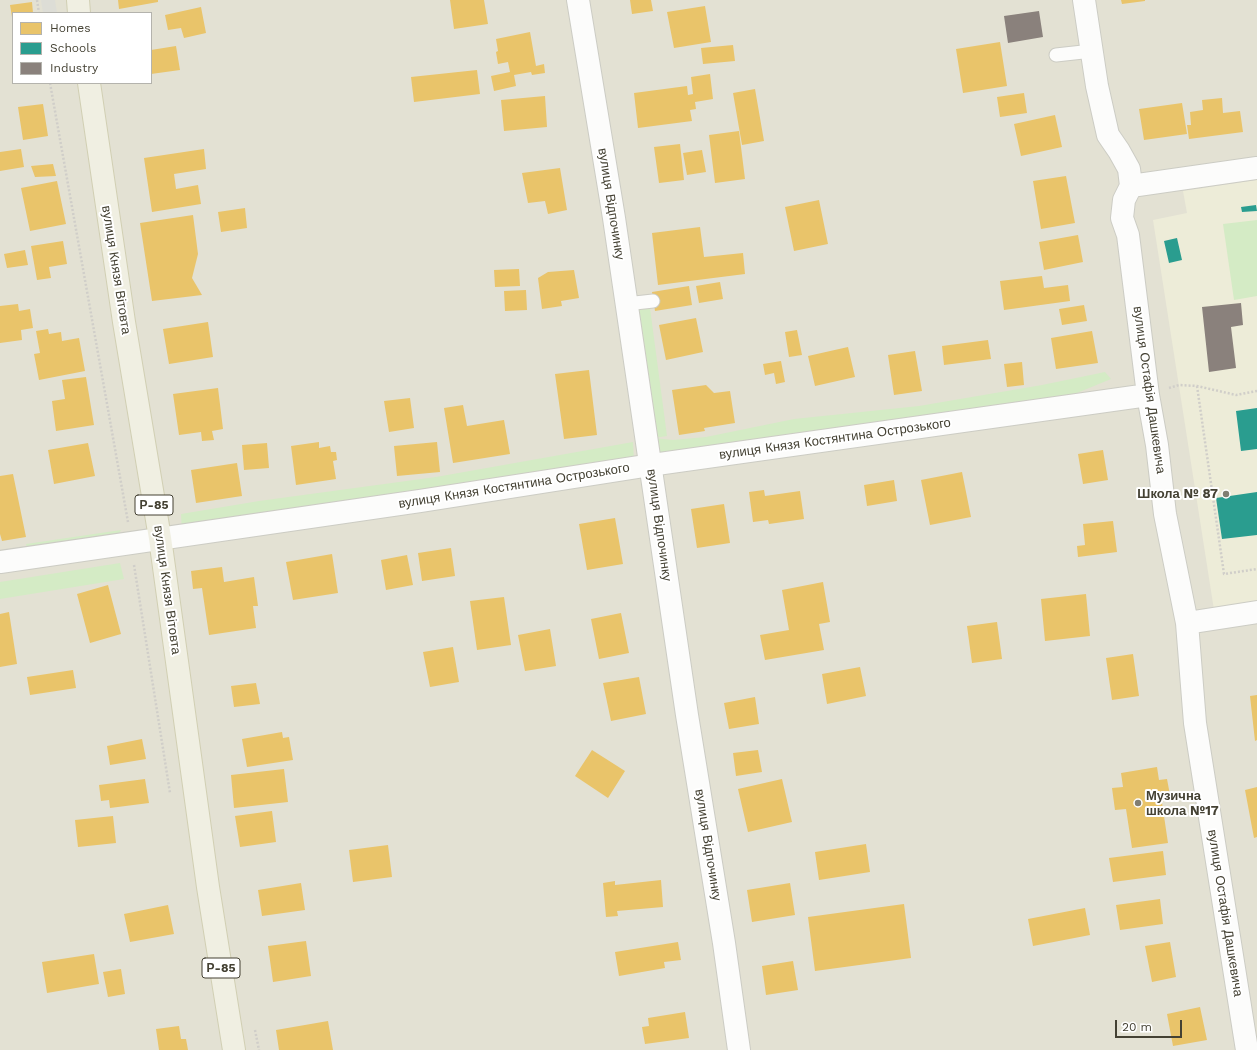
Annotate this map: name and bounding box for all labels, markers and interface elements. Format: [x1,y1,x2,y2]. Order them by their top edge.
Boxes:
legend [12,12,152,84]
text: Homes [50,21,91,35]
text: Schools [50,41,96,55]
text: Industry [50,61,98,75]
street label: вулиця Відпочинку [594,147,628,261]
street label: вулиця Князя Вітовта [98,205,134,335]
street label: вулиця Остафія Дашкевича [1130,305,1168,475]
street label: вулиця Князя Костянтина Острозького [718,415,952,463]
street label: вулиця Князя Костянтина Острозького [397,460,631,512]
street label: вулиця Відпочинку [643,468,675,582]
place label: Школа № 87 [1137,486,1218,502]
marker: Школа № 87 [1221,489,1231,499]
road number: Р-85 [135,495,173,515]
street label: вулиця Князя Вітовта [150,525,184,655]
street label: вулиця Відпочинку [691,788,725,902]
place label: Музична школа №17 [1146,788,1219,819]
marker: Музична школа №17 [1133,798,1143,808]
street label: вулиця Остафія Дашкевича [1204,828,1246,998]
road number: Р-85 [202,958,240,978]
scale bar [1117,1012,1184,1038]
text: 20 m [1122,1020,1152,1034]

